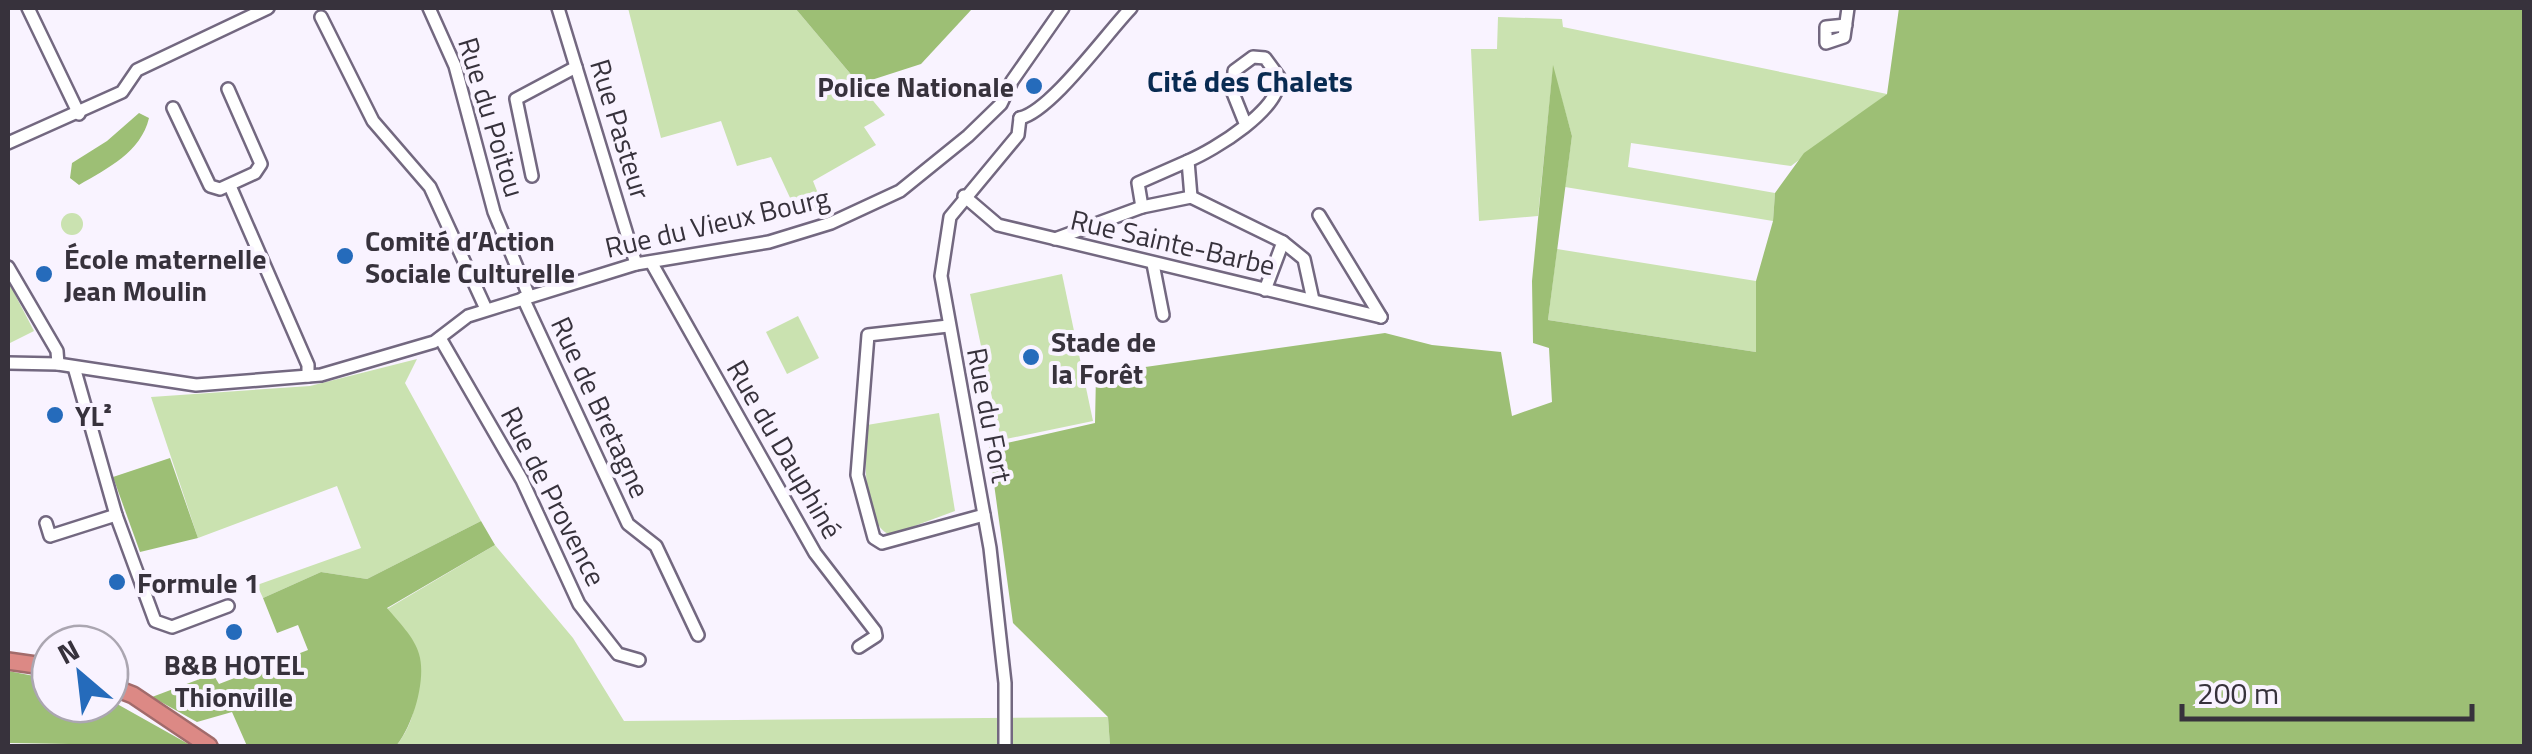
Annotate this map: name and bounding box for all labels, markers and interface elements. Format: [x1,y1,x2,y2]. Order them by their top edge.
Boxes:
street label: Rue du Poitou [447,32,537,202]
street label: Rue Pasteur [579,54,663,205]
district label: Cité des Chalets [1147,58,1353,104]
place label: Police Nationale [817,65,1014,108]
marker: Police Nationale [1023,75,1045,97]
street label: Rue du Vieux Bourg [600,175,834,269]
street label: Rue Sainte-Barbe [1066,198,1280,286]
place label: Comité d’Action Sociale Culturelle [365,219,575,294]
place label: École maternelle Jean Moulin [64,237,266,312]
marker: Comité d’Action Sociale Culturelle [334,245,356,267]
marker: École maternelle Jean Moulin [33,263,55,285]
street label: Rue de Bretagne [540,309,662,505]
place label: Stade de la Forêt [1051,320,1156,395]
street label: Rue du Fort [956,344,1024,486]
marker: Stade de la Forêt [1020,346,1042,368]
street label: Rue du Dauphiné [716,352,854,546]
place label: YL² [75,394,112,437]
street label: Rue de Provence [490,399,618,593]
marker: YL² [44,404,66,426]
place label: Formule 1 [137,561,259,604]
marker: Formule 1 [106,571,128,593]
marker: B&B HOTEL Thionville [223,621,245,643]
north arrow [30,624,130,724]
text: N [49,628,87,675]
place label: B&B HOTEL Thionville [164,643,304,718]
scale bar [2182,659,2472,721]
text: 200 m [2197,670,2279,716]

